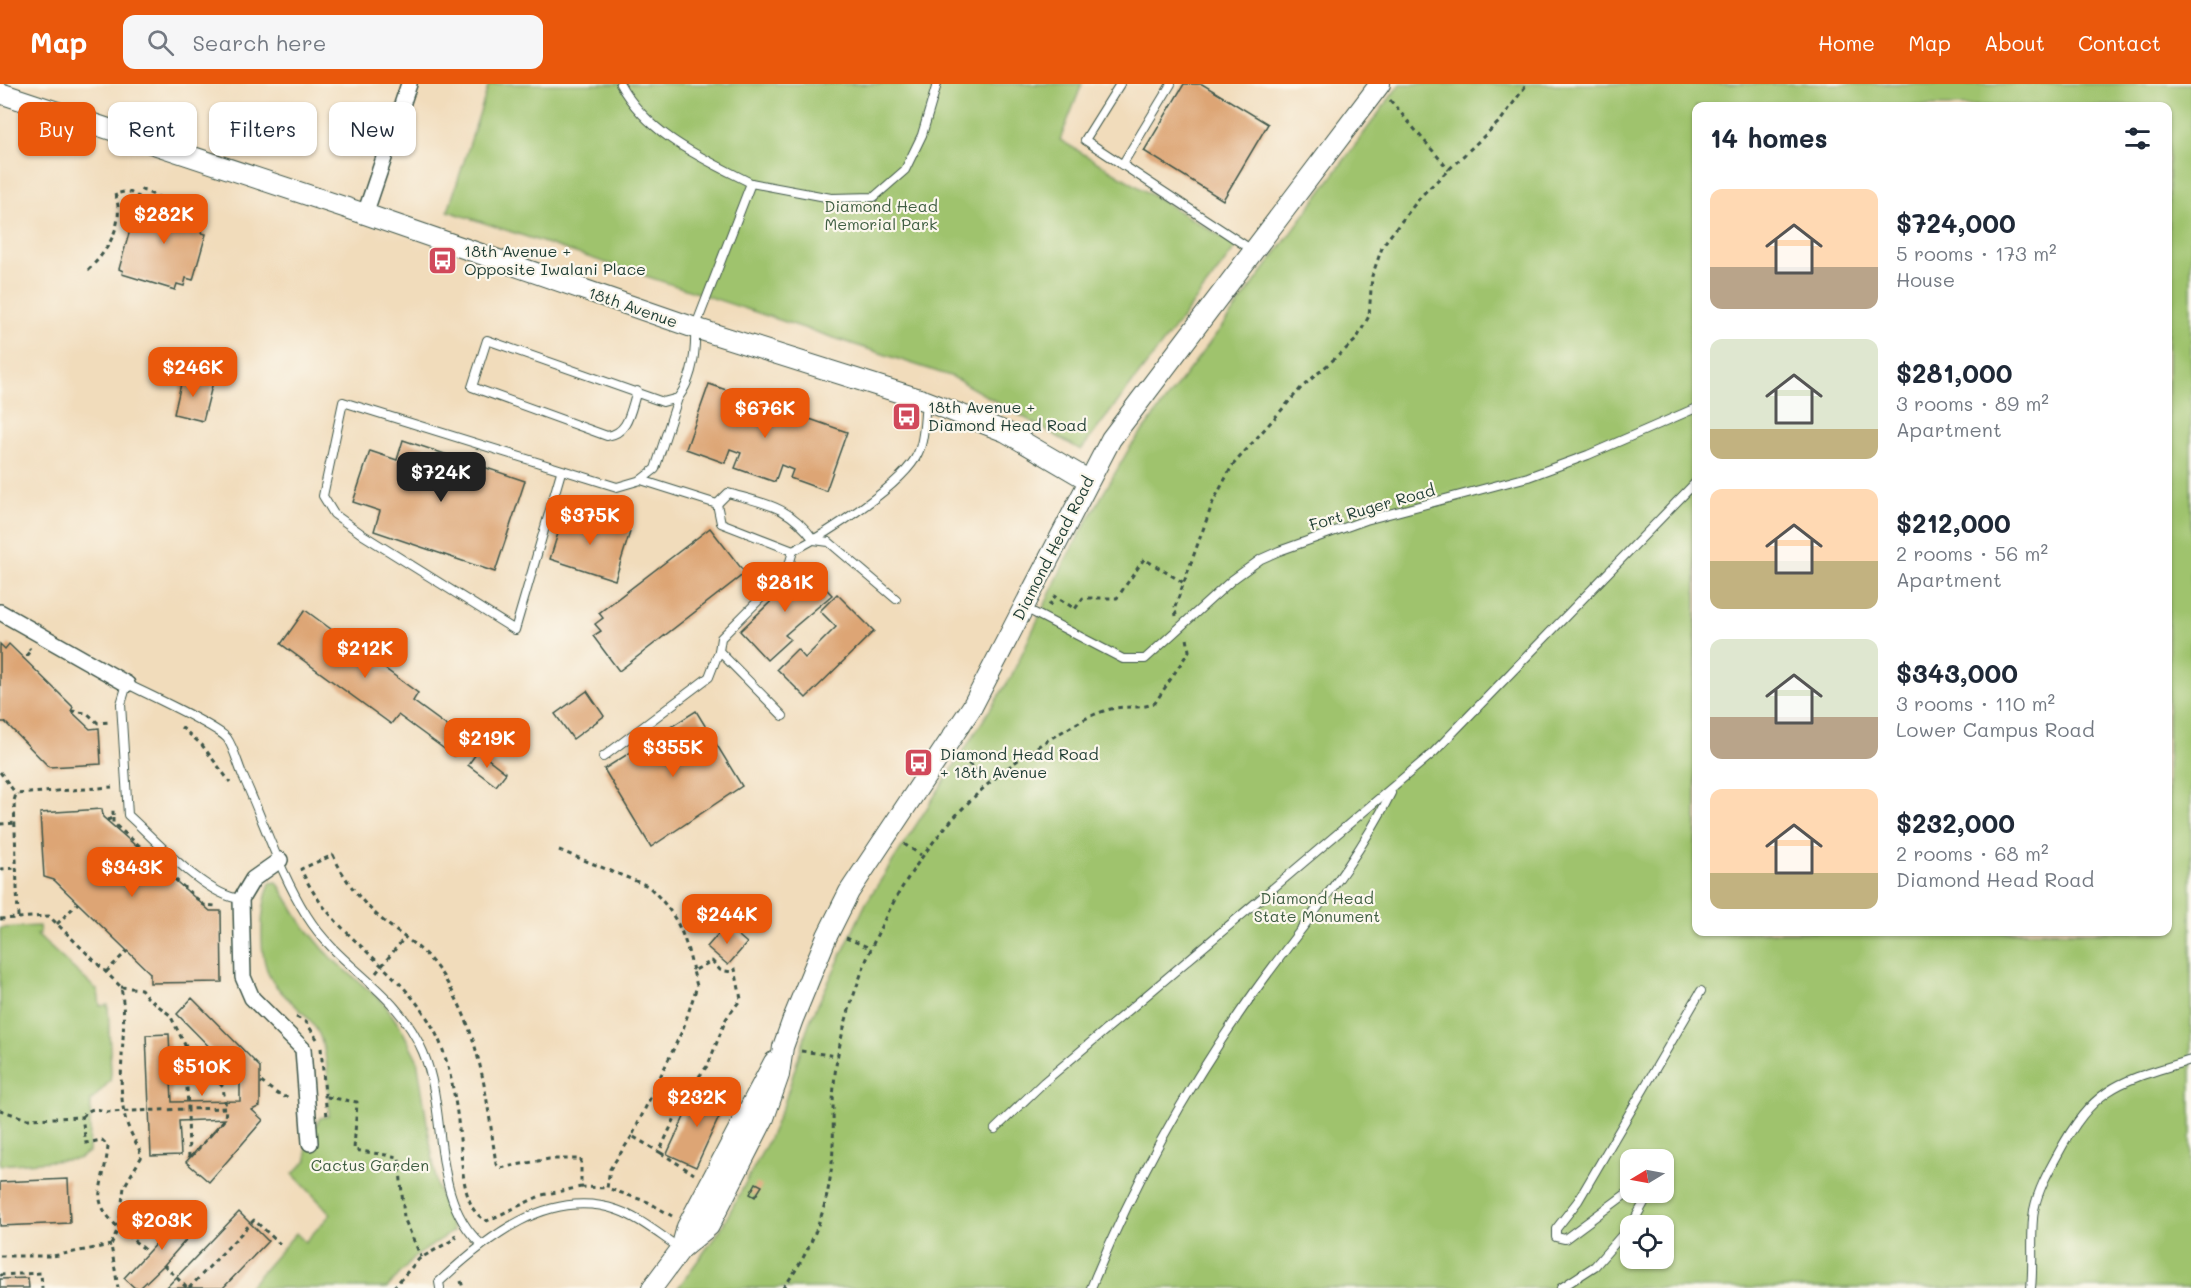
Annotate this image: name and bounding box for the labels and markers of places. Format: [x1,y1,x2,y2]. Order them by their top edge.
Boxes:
pin: $282K [122,194,206,245]
place label: 18th Avenue + Opposite Iwalani Place [464,240,646,279]
bus stop icon: 18th Avenue + Opposite Iwalani Place [427,244,459,276]
pin: $246K [151,347,235,398]
pin: $676K [723,388,807,439]
place label: 18th Avenue + Diamond Head Road [928,396,1087,435]
bus stop icon: 18th Avenue + Diamond Head Road [891,400,923,432]
pin: $724K [399,452,483,503]
pin: $375K [548,495,632,546]
pin: $281K [743,562,827,613]
pin: $212K [323,628,407,679]
pin: $219K [445,718,529,769]
pin: $355K [631,727,715,778]
place label: Diamond Head Road + 18th Avenue [940,743,1099,782]
bus stop icon: Diamond Head Road + 18th Avenue [903,747,935,779]
pin: $343K [90,847,174,898]
pin: $244K [685,894,769,945]
pin: $510K [160,1046,244,1097]
pin: $232K [655,1077,739,1128]
pin: $203K [120,1200,204,1251]

